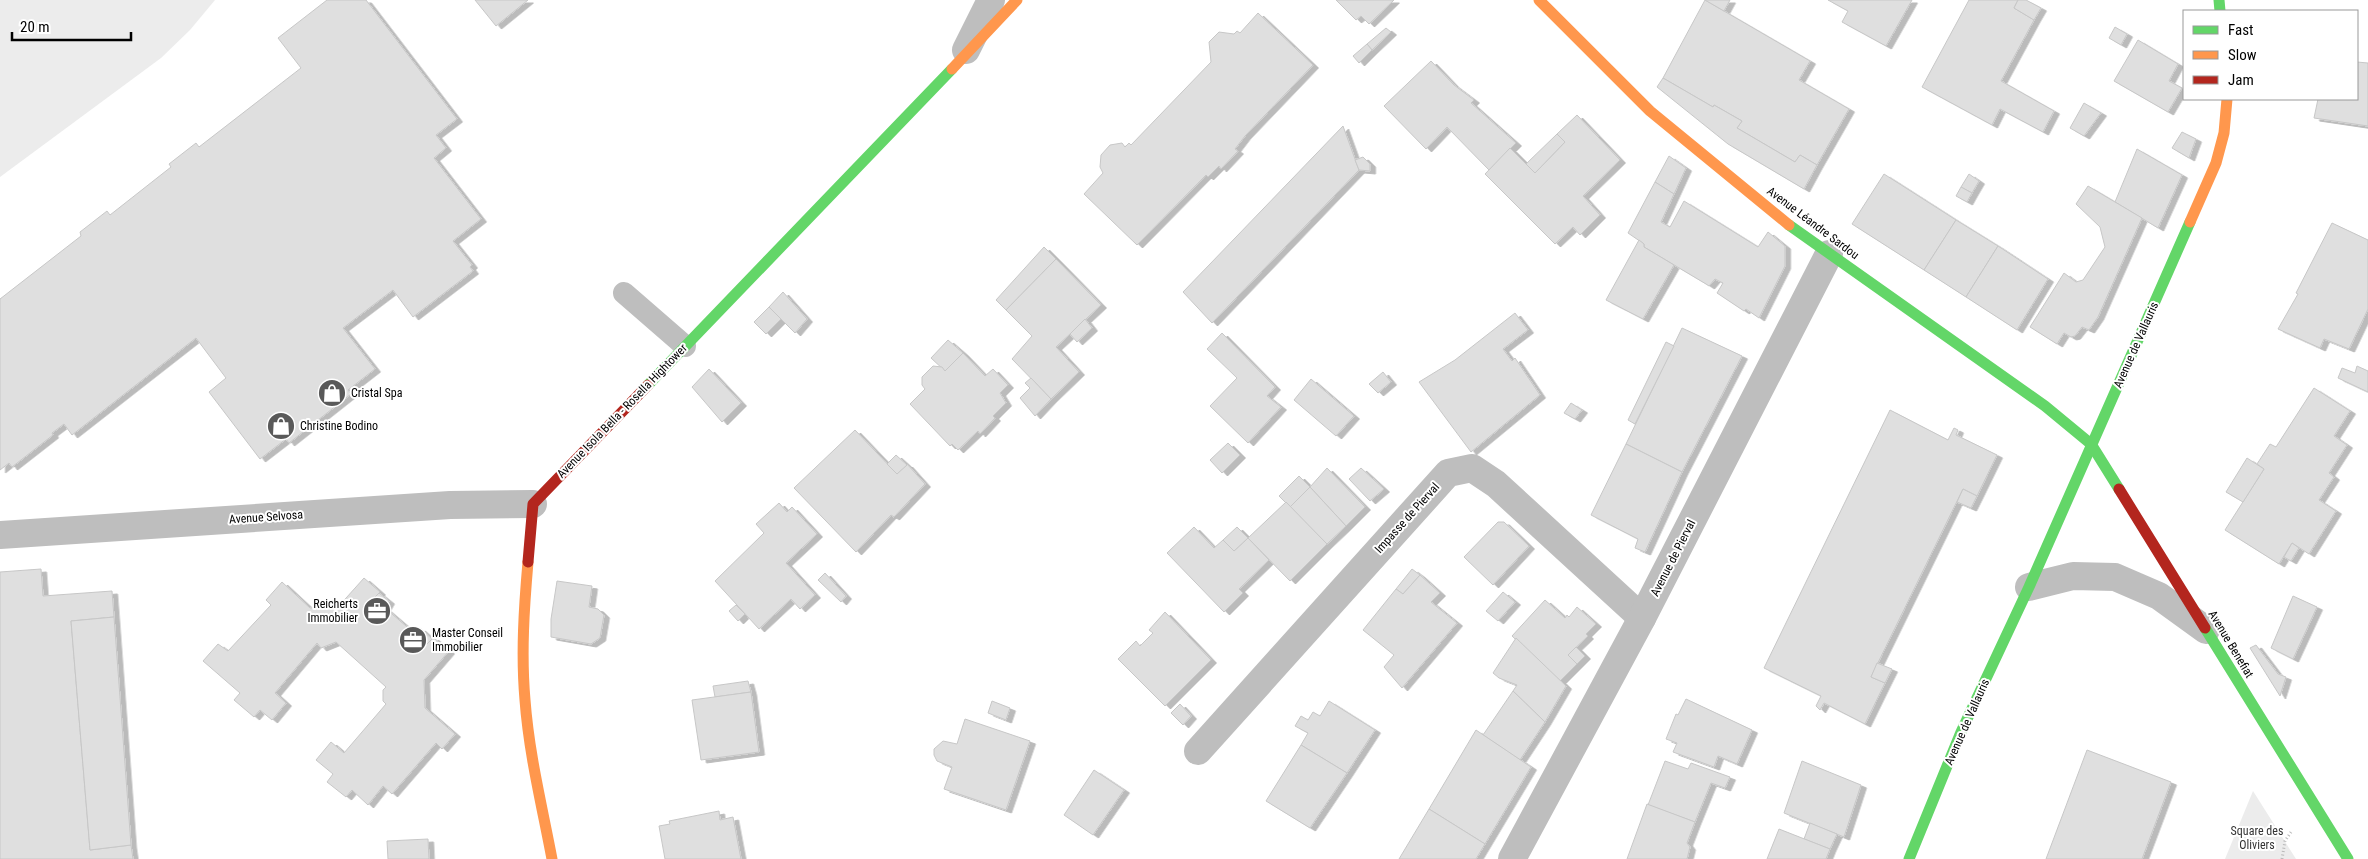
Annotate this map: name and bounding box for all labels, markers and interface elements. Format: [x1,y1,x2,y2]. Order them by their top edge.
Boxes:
scale bar [12,10,131,42]
legend [2183,10,2358,100]
text: 20 m [20,18,50,36]
text: Fast [2228,21,2253,39]
text: Slow [2228,46,2257,64]
text: Jam [2228,71,2254,89]
street label: Avenue Léandre Sardou [1764,184,1862,262]
street label: Avenue de Vallauris [2111,300,2161,390]
street label: Avenue Isola Bella - Rosella Hightower [554,341,690,481]
shop icon: Cristal Spa [317,378,347,408]
place label: Cristal Spa [351,386,403,400]
shop icon: Christine Bodino [266,411,296,441]
place label: Christine Bodino [300,419,378,433]
street label: Impasse de Pierval [1372,480,1442,556]
street label: Avenue Selvosa [229,507,304,527]
street label: Avenue de Pierval [1648,517,1698,599]
office icon: Reicherts Immobilier [362,596,392,626]
place label: Reicherts Immobilier [307,597,358,625]
street label: Avenue Benefiat [2205,608,2257,681]
office icon: Master Conseil Immobilier [398,625,428,655]
place label: Master Conseil Immobilier [432,626,503,654]
street label: Avenue de Vallauris [1942,677,1992,767]
park label: Square des Oliviers [2231,824,2283,852]

